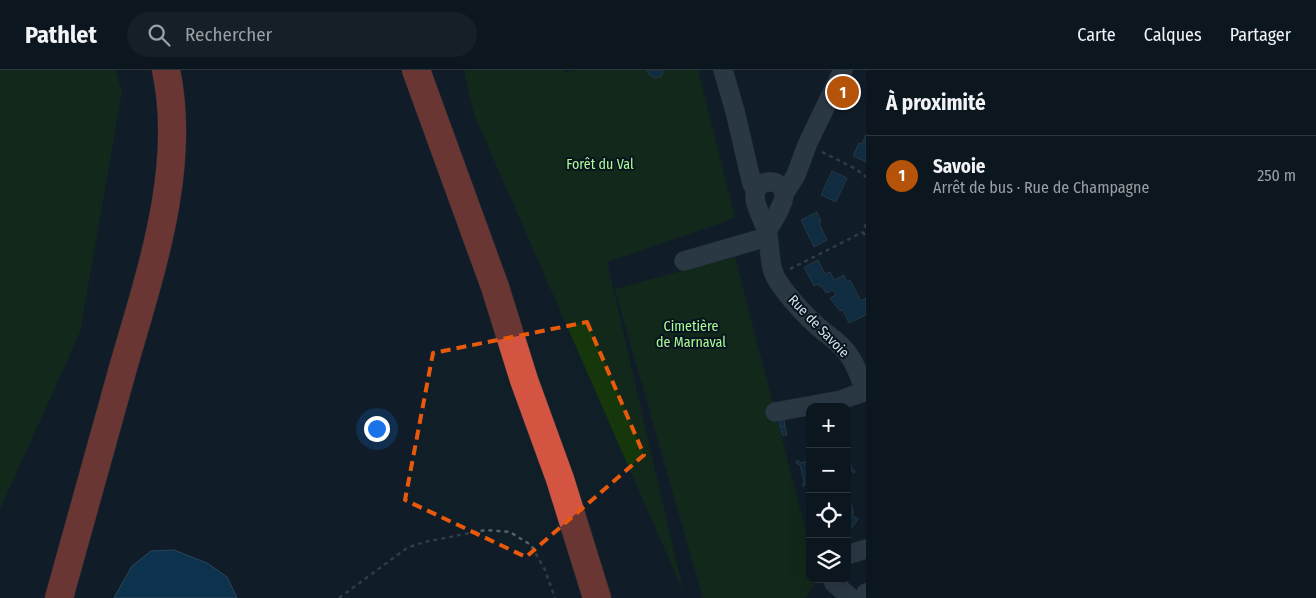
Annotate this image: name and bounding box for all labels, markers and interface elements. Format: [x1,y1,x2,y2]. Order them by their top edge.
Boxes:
search box [127,12,477,57]
text: Pathlet [25,21,97,49]
icon: search [145,21,173,49]
text: Rechercher [185,23,272,46]
text: Carte [1077,24,1116,46]
text: Calques [1144,24,1202,46]
text: Partager [1230,24,1291,46]
pin: 1 [827,73,859,111]
text: À proximité [886,90,986,116]
text: Savoie [933,155,986,178]
park label: Forêt du Val [566,156,634,173]
text: 1 [899,166,905,185]
text: 250 m [1257,166,1296,185]
text: Arrêt de bus · Rue de Champagne [933,178,1149,197]
street label: Rue de Savoie [785,292,853,361]
park label: Cimetière de Marnaval [656,318,726,351]
map controls [806,403,851,583]
button: + [806,403,851,448]
your location [364,416,390,442]
button: − [806,448,851,493]
button: locate [806,493,851,538]
button: layers [806,538,851,583]

